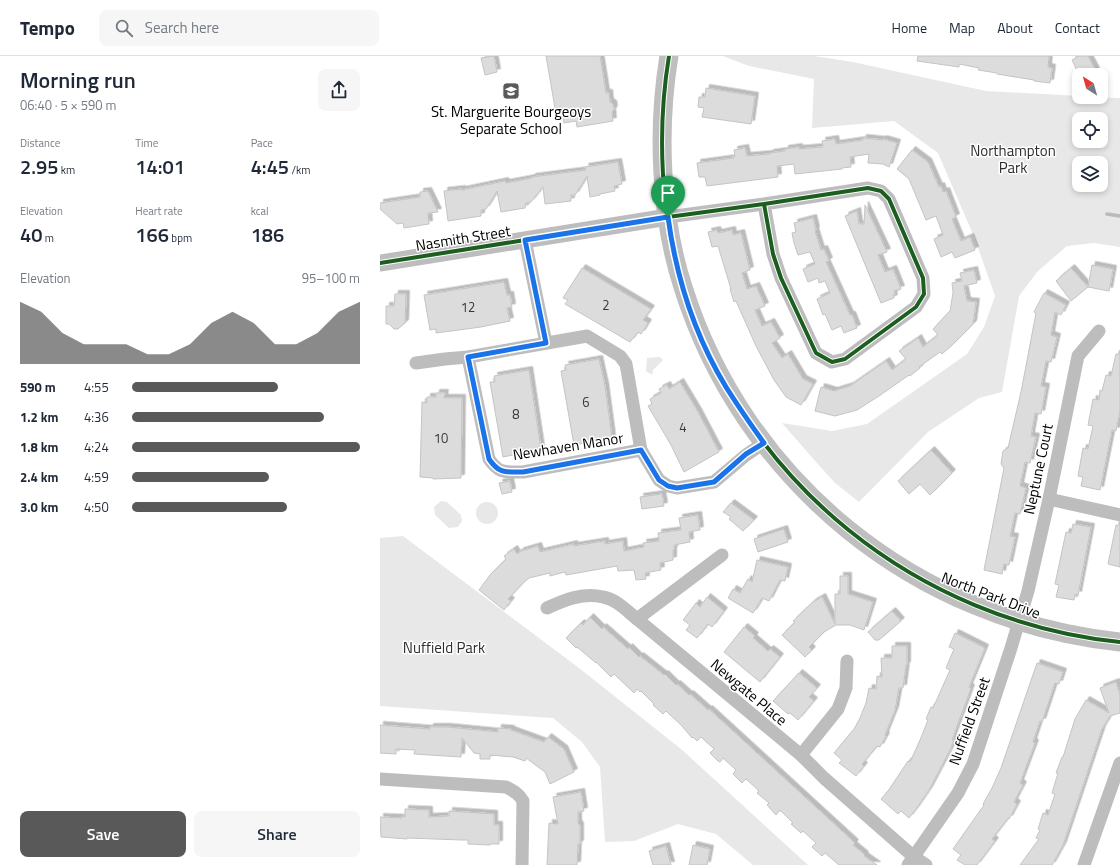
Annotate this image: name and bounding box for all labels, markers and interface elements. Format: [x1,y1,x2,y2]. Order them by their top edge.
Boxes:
search box [99,10,379,46]
text: Tempo [20,13,75,42]
text: Search here [145,16,219,39]
icon: search [113,17,135,39]
text: Home [892,17,927,38]
text: Map [949,17,975,38]
text: About [997,17,1033,38]
text: Contact [1055,17,1100,38]
text: Morning run [20,63,136,97]
north arrow [1072,68,1108,104]
map controls [1072,68,1108,192]
button: share [318,69,360,111]
school or university icon: St. Marguerite Bourgeoys Separate School [501,81,521,101]
text: 06:40 · 5 × 590 m [20,95,116,115]
place label: St. Marguerite Bourgeoys Separate School [431,100,591,140]
button: locate [1072,112,1108,148]
text: Distance [20,135,60,151]
text: Time [135,135,158,151]
text: Pace [251,135,273,151]
park label: Northampton Park [970,139,1056,179]
text: 2.95 [20,151,58,182]
text: 14:01 [135,151,185,182]
text: 4:45 [251,151,289,182]
button: layers [1072,156,1108,192]
text: km [58,162,75,178]
text: /km [289,162,310,178]
pin [651,176,685,217]
icon: arrive [657,182,679,204]
text: Elevation [20,203,63,219]
text: Heart rate [135,203,183,219]
text: kcal [251,203,269,219]
text: 40 [20,219,42,250]
text: 166 [135,219,169,250]
text: 186 [251,219,284,250]
street label: Nasmith Street [414,219,513,257]
text: m [42,230,54,246]
text: bpm [169,230,192,246]
text: Elevation [20,268,71,288]
text: 95–100 m [302,268,360,288]
house number: 2 [602,295,610,315]
house number: 12 [461,297,475,317]
text: 590 m [20,377,56,397]
text: 4:55 [84,377,109,397]
house number: 6 [582,392,590,412]
house number: 8 [512,404,520,424]
text: 1.2 km [20,407,58,427]
text: 4:36 [84,407,109,427]
house number: 4 [679,417,687,437]
street label: Neptune Court [1017,421,1059,516]
street label: Newhaven Manor [511,426,625,466]
house number: 10 [434,428,448,448]
text: 1.8 km [20,437,58,457]
text: 4:24 [84,437,109,457]
text: 2.4 km [20,467,58,487]
text: 4:59 [84,467,109,487]
text: 3.0 km [20,497,58,517]
text: 4:50 [84,497,109,517]
street label: North Park Drive [938,566,1044,624]
park label: Nuffield Park [403,636,485,659]
street label: Newgate Place [706,653,792,731]
street label: Nuffield Street [942,673,996,768]
button: Save [20,811,186,857]
button: Share [194,811,360,857]

